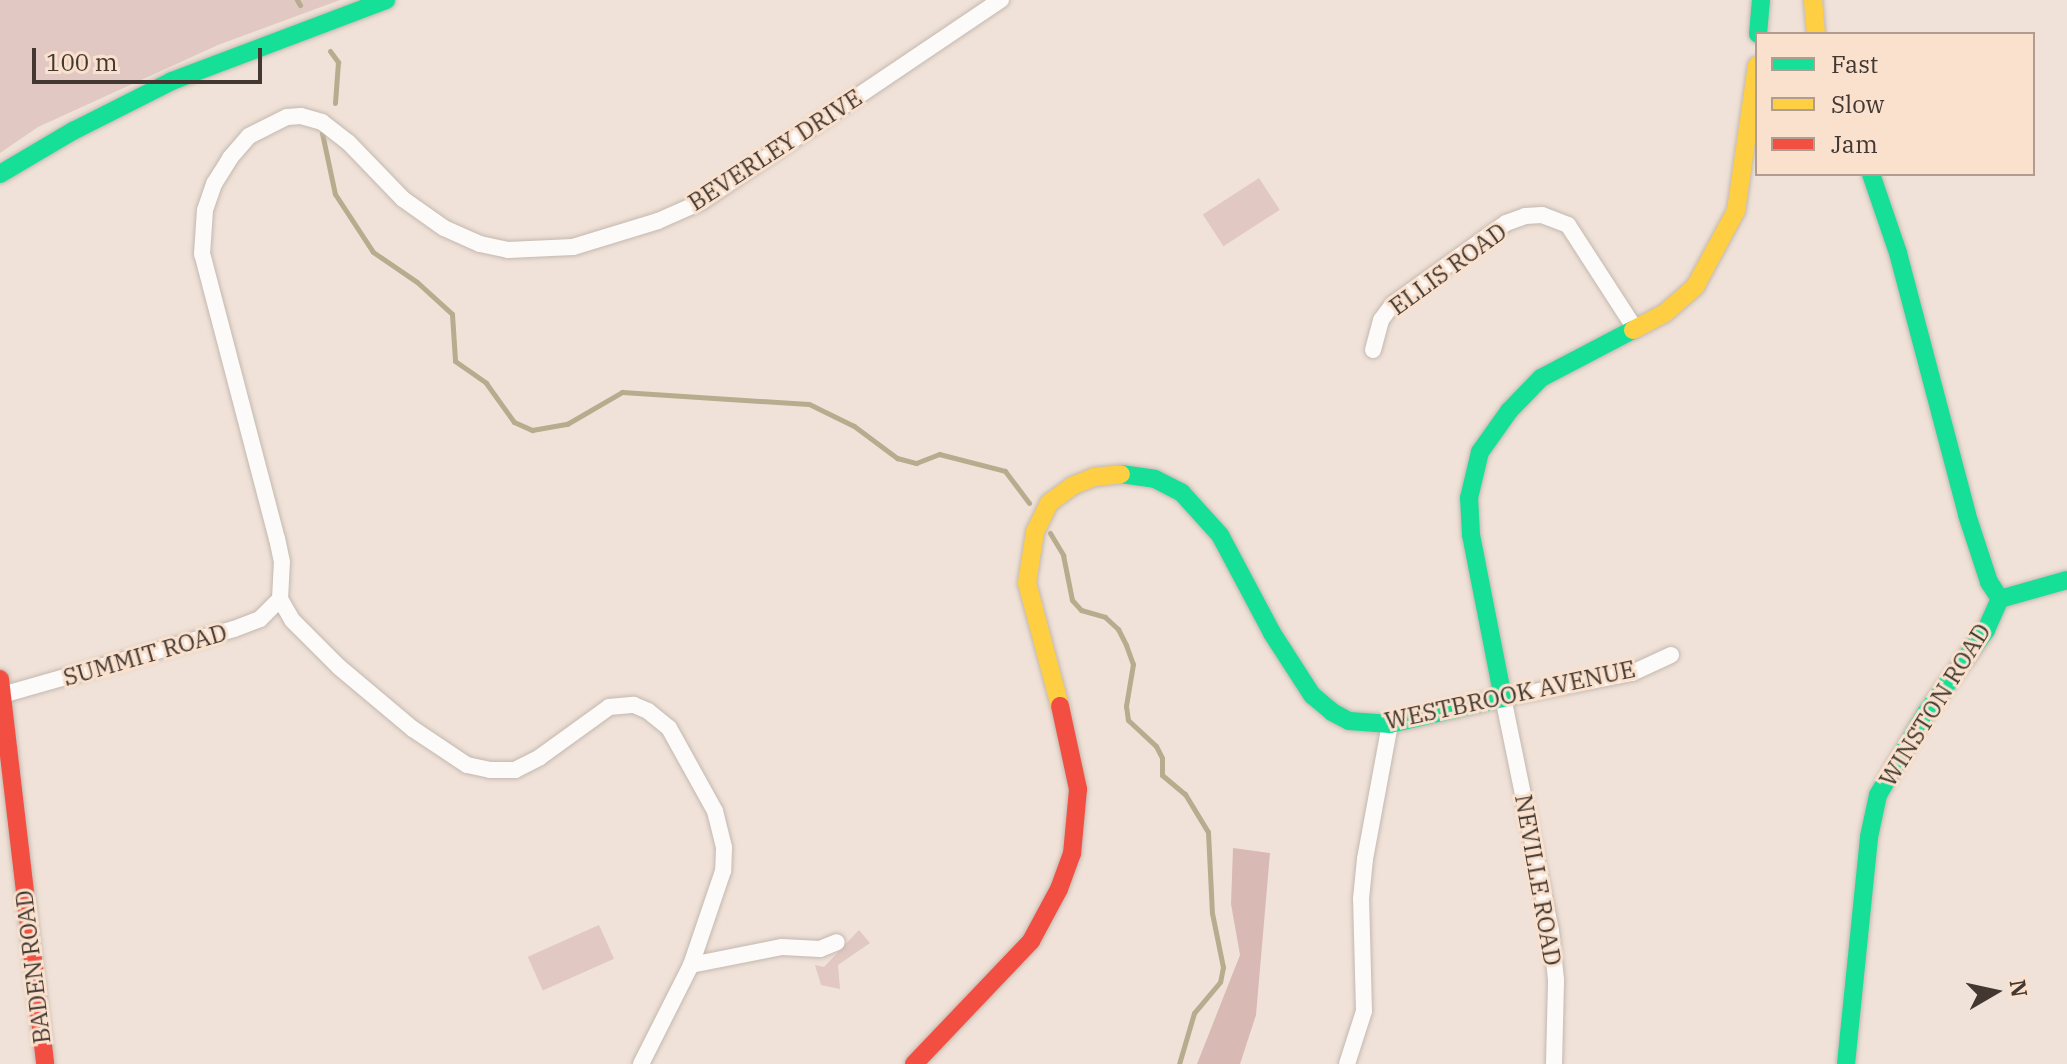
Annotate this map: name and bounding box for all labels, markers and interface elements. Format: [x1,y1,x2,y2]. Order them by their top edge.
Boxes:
scale bar [36,32,266,82]
legend [1755,32,2035,176]
text: 100 m [46,46,118,78]
text: Fast [1831,48,1878,80]
street label: BEVERLEY DRIVE [683,83,867,217]
text: Slow [1831,88,1884,120]
text: Jam [1831,128,1878,160]
street label: ELLIS ROAD [1384,217,1512,321]
street label: SUMMIT ROAD [60,618,230,692]
street label: WINSTON ROAD [1873,618,1997,792]
street label: WESTBROOK AVENUE [1382,654,1638,736]
street label: NEVILLE ROAD [1509,792,1567,968]
street label: BADEN ROAD [9,889,57,1045]
north arrow [1955,952,2035,1032]
text: N [2004,977,2035,999]

